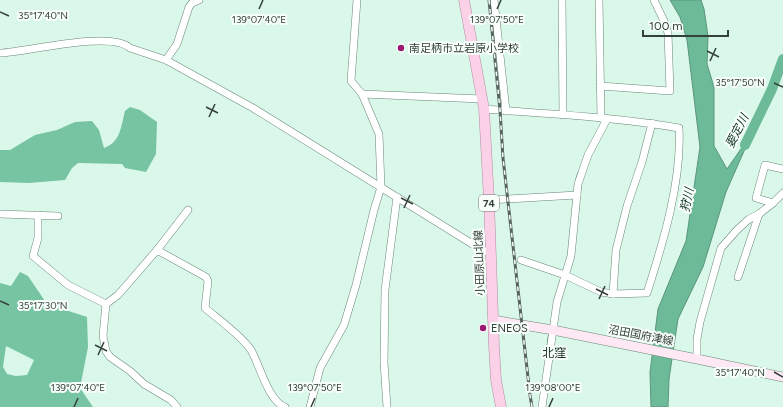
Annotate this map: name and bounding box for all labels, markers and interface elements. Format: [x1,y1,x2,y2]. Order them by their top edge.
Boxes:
text: 35°17'40"N [18,9,68,22]
scale bar [643,12,728,38]
text: 139°07'40"E [232,13,286,26]
text: 139°07'50"E [470,13,524,26]
text: 100 m [649,19,683,33]
place label: 南足柄市立岩原小学校 [409,42,519,55]
marker: 南足柄市立岩原小学校 [396,43,406,53]
text: 35°17'50"N [715,76,765,89]
water label: 要定川 [723,110,752,150]
water label: 狩川 [678,185,697,213]
road number: 74 [479,195,499,211]
street label: 小田原山北線 [472,230,487,296]
text: 35°17'30"N [18,299,68,312]
place label: ENEOS [491,322,528,335]
marker: ENEOS [478,323,488,333]
street label: 沼田国府津線 [607,323,675,348]
district label: 北窪 [542,346,566,360]
text: 35°17'40"N [715,366,765,379]
text: 139°07'40"E [51,381,105,394]
text: 139°07'50"E [288,381,342,394]
text: 139°08'00"E [525,381,581,394]

